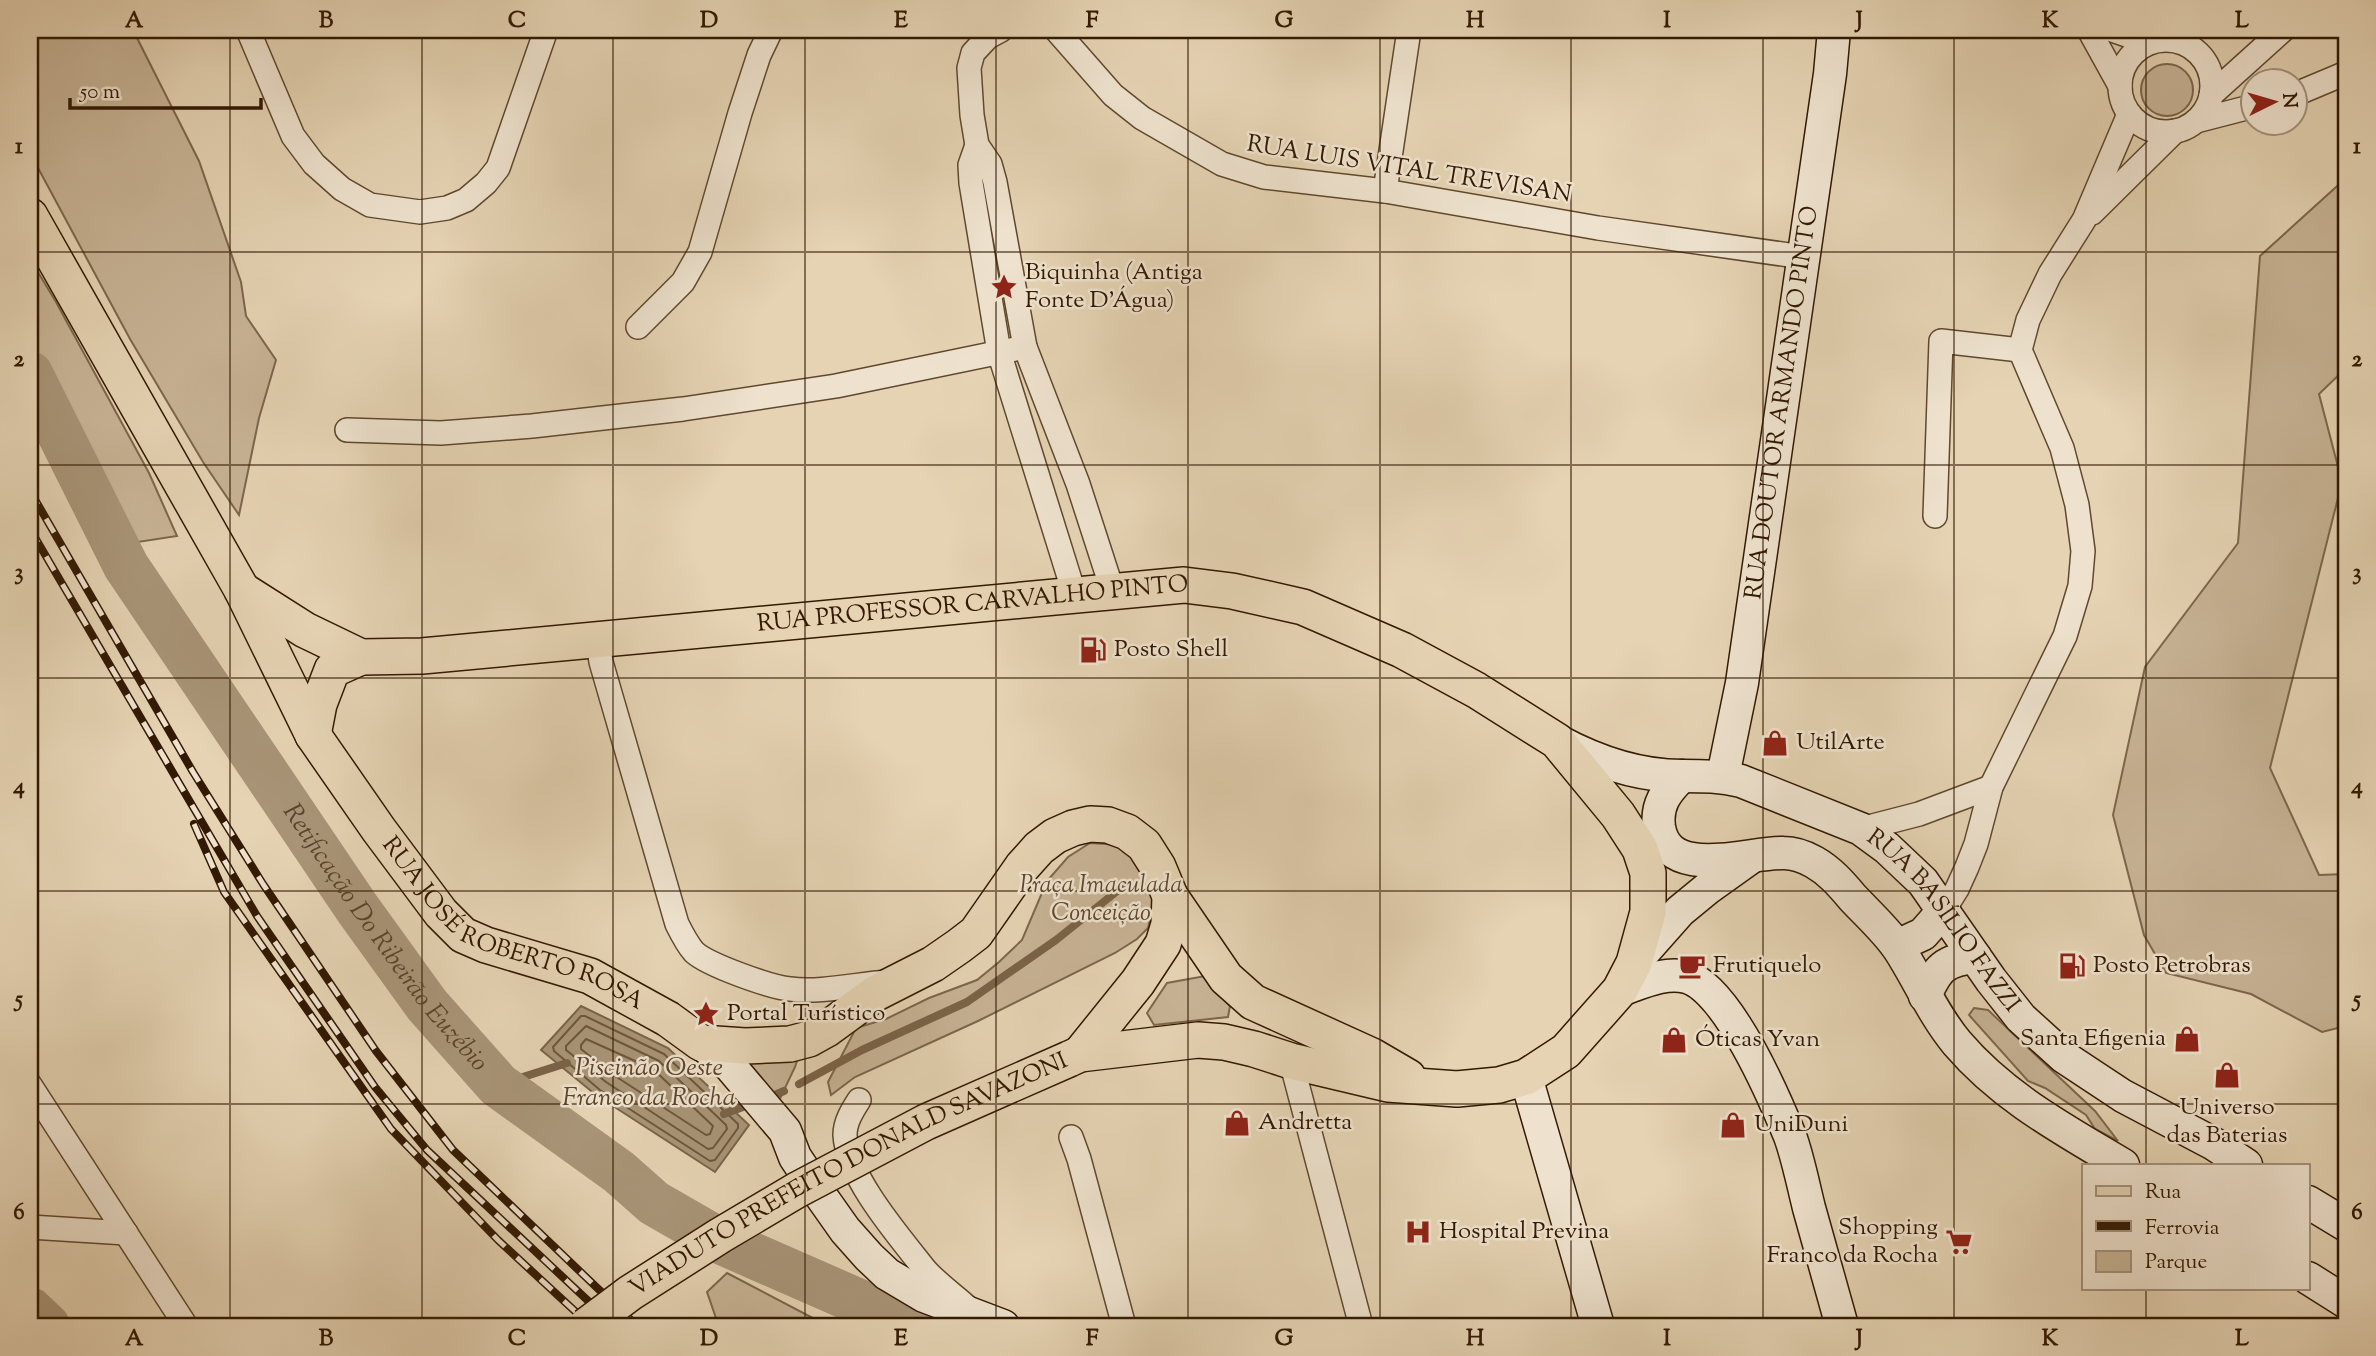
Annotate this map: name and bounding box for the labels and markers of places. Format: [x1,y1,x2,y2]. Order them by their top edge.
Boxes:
place label: Biquinha (Antiga Fonte D'Água) [1025,256,1203,318]
place icon: Biquinha (Antiga Fonte D'Água) [989,272,1019,302]
place label: Posto Shell [1114,633,1228,667]
fuel station icon: Posto Shell [1078,635,1108,665]
place label: UtilArte [1796,726,1885,760]
shop icon: UtilArte [1760,728,1790,758]
place label: Frutiquelo [1713,949,1821,983]
place label: Posto Petrobras [2093,949,2251,983]
cafe icon: Frutiquelo [1677,951,1707,981]
fuel station icon: Posto Petrobras [2057,951,2087,981]
place label: Portal Turístico [727,997,885,1031]
place icon: Portal Turístico [691,999,721,1029]
place label: Santa Efigenia [2020,1022,2166,1056]
place label: Óticas Yvan [1695,1023,1820,1057]
shop icon: Santa Efigenia [2172,1024,2202,1054]
shop icon: Óticas Yvan [1659,1025,1689,1055]
shop icon: Universo das Baterias [2212,1060,2242,1090]
place label: Universo das Baterias [2167,1091,2287,1153]
place label: Andretta [1258,1106,1352,1140]
shop icon: Andretta [1222,1108,1252,1138]
place label: UniDuni [1754,1108,1849,1142]
shop icon: UniDuni [1718,1110,1748,1140]
place label: Shopping Franco da Rocha [1767,1211,1938,1273]
place label: Hospital Previna [1439,1215,1609,1249]
hospital icon: Hospital Previna [1403,1217,1433,1247]
supermarket icon: Shopping Franco da Rocha [1944,1227,1974,1257]

